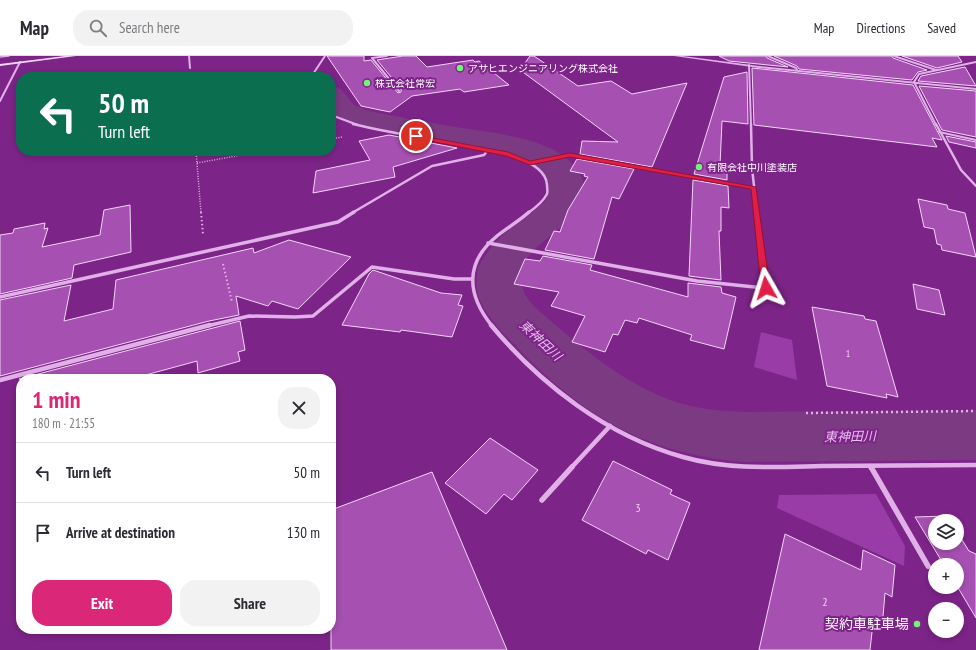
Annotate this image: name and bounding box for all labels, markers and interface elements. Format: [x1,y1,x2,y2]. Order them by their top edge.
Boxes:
search box [73,10,353,46]
text: Map [20,16,49,40]
icon: search [87,17,109,39]
text: Search here [119,18,180,37]
text: Map [814,19,834,37]
text: Directions [856,19,905,37]
text: Saved [927,19,956,37]
place label: アサヒエンジニアリング株式会社 [468,62,618,75]
marker: アサヒエンジニアリング株式会社 [455,63,465,73]
place label: 株式会社常宏 [375,77,435,90]
marker: 株式会社常宏 [362,78,372,88]
text: 50 m [98,84,149,121]
icon: left [32,88,84,140]
pin [399,119,433,153]
text: Turn left [98,120,150,143]
icon: arrive [405,125,427,147]
place label: 有限会社中川塗装店 [707,161,797,174]
marker: 有限会社中川塗装店 [694,162,704,172]
position arrow [745,267,787,309]
water label: 東神田川 [516,316,567,366]
house number: 1 [846,347,850,360]
text: 1 min [32,384,80,415]
button: close [278,387,320,429]
text: 180 m · 21:55 [32,415,95,432]
water label: 東神田川 [824,428,878,445]
icon: left [32,462,54,484]
text: Turn left [66,463,111,482]
text: 50 m [294,463,320,482]
house number: 3 [635,500,641,515]
map controls [928,514,964,638]
button: layers [928,514,964,550]
icon: arrive [32,522,54,544]
text: Arrive at destination [66,523,175,542]
text: 130 m [287,523,320,542]
button: + [928,558,964,594]
button: Exit [32,580,172,626]
button: Share [180,580,320,626]
house number: 2 [822,594,828,609]
button: − [928,602,964,638]
place label: 契約車駐車場 [825,615,909,633]
marker: 契約車駐車場 [912,619,922,629]

